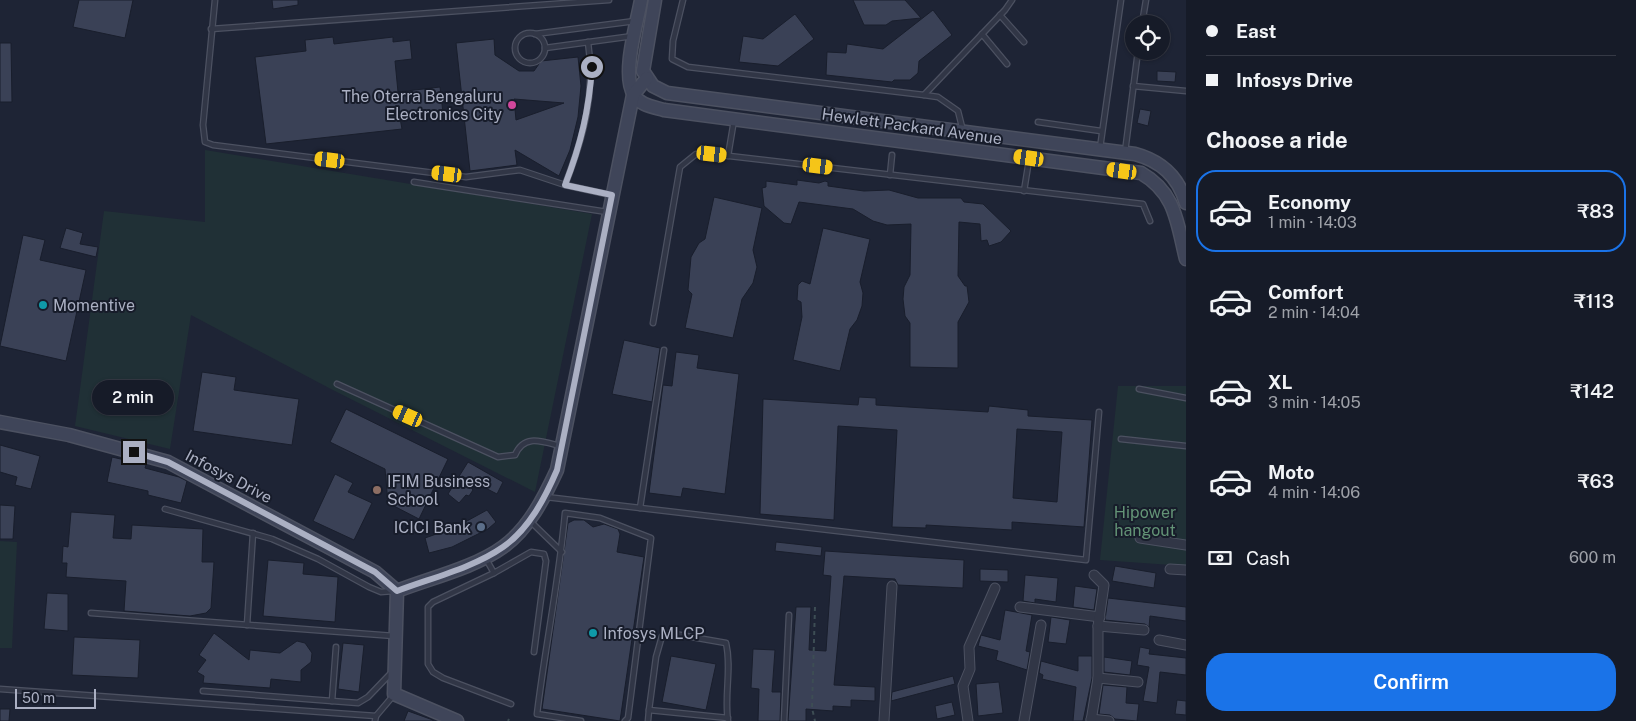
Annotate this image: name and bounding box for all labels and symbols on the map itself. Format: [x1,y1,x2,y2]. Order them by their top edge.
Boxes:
route start [581,56,603,78]
place label: The Oterra Bengaluru Electronics City [342,87,502,124]
marker: The Oterra Bengaluru Electronics City [506,99,518,111]
street label: Hewlett Packard Avenue [821,104,1003,149]
car [696,145,727,163]
car [1013,148,1044,168]
car [314,151,345,169]
car [802,157,833,175]
car [1106,161,1137,181]
car [431,165,462,183]
place label: Momentive [53,296,135,315]
marker: Momentive [37,299,49,311]
callout: 2 min [93,380,175,414]
car [391,403,424,429]
route end [123,441,145,463]
street label: Infosys Drive [182,446,275,507]
place label: IFIM Business School [387,472,490,509]
marker: IFIM Business School [371,484,383,496]
park label: Hipower hangout [1114,503,1176,540]
place label: ICICI Bank [394,518,471,537]
marker: ICICI Bank [475,521,487,533]
place label: Infosys MLCP [603,624,704,643]
marker: Infosys MLCP [587,627,599,639]
scale bar [15,686,96,709]

